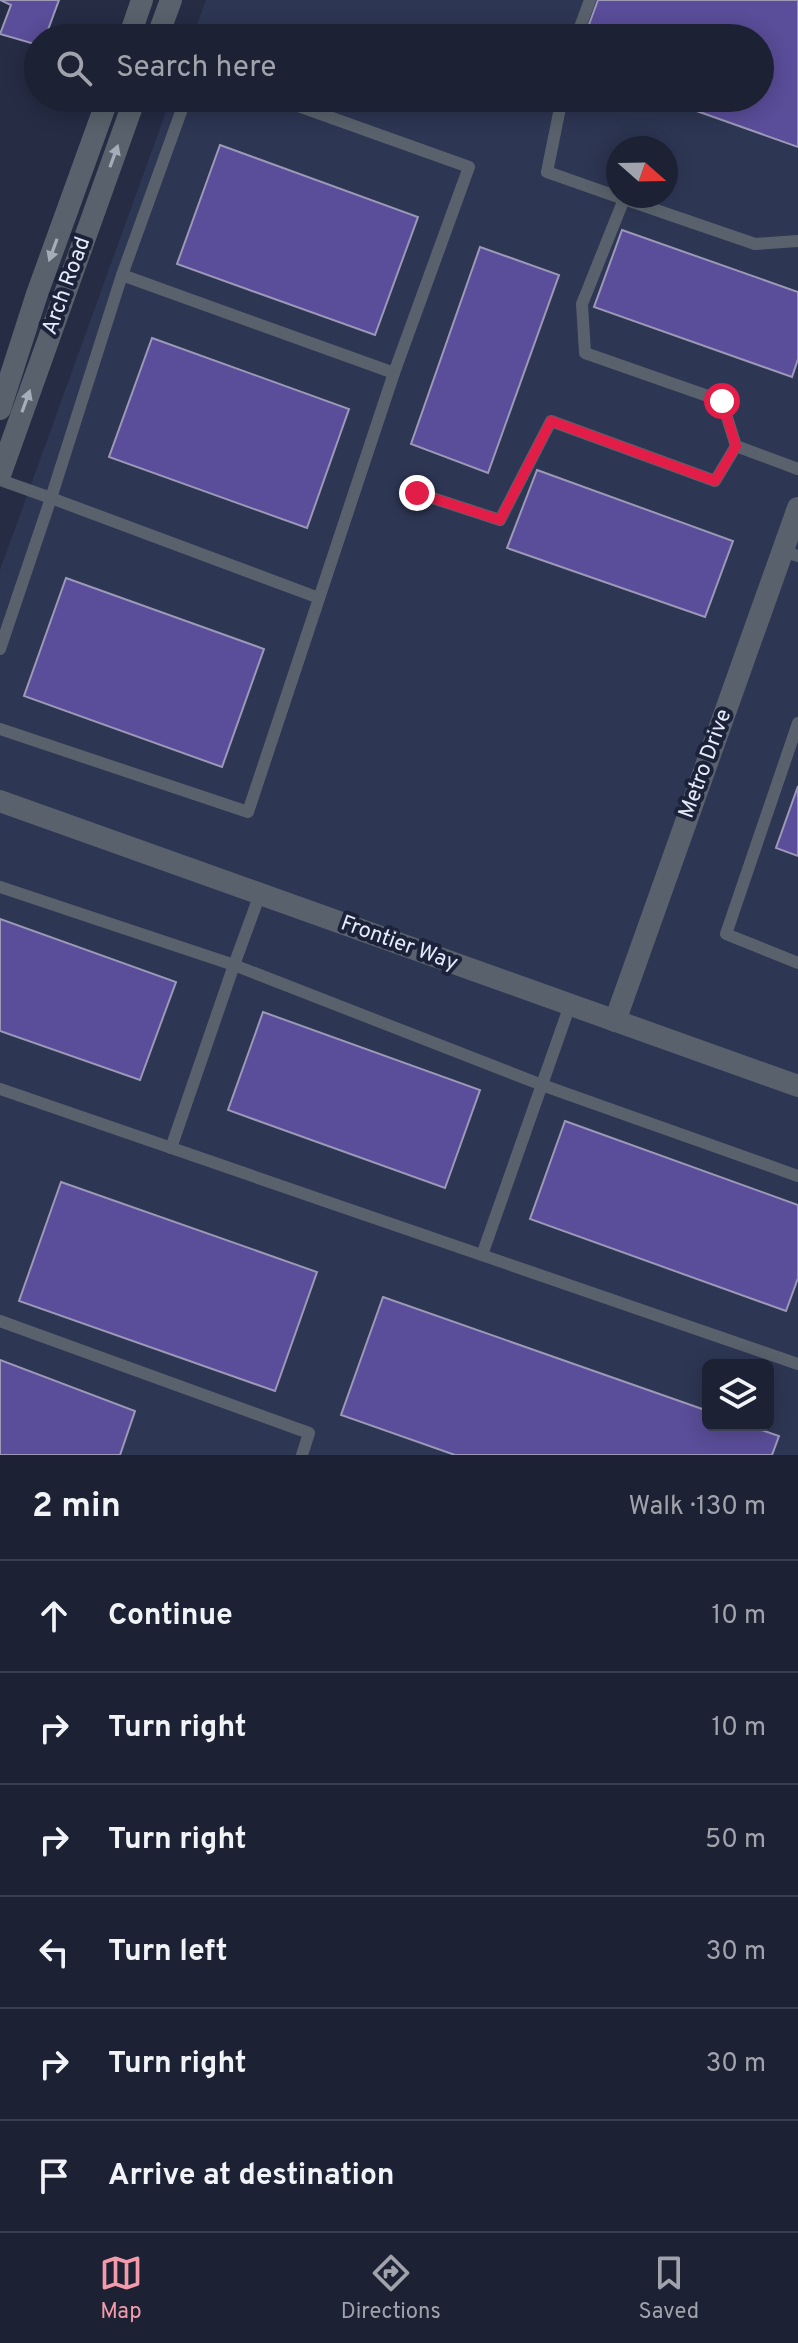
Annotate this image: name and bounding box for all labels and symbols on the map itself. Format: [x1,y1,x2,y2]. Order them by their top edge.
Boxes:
north arrow [606,136,678,208]
one-way arrow [108,144,121,168]
street label: Arch Road [37,233,97,339]
one-way arrow [46,239,59,263]
route start [704,383,740,419]
one-way arrow [20,389,33,413]
route end [399,475,435,511]
street label: Metro Drive [674,706,738,822]
street label: Frontier Way [337,910,461,978]

